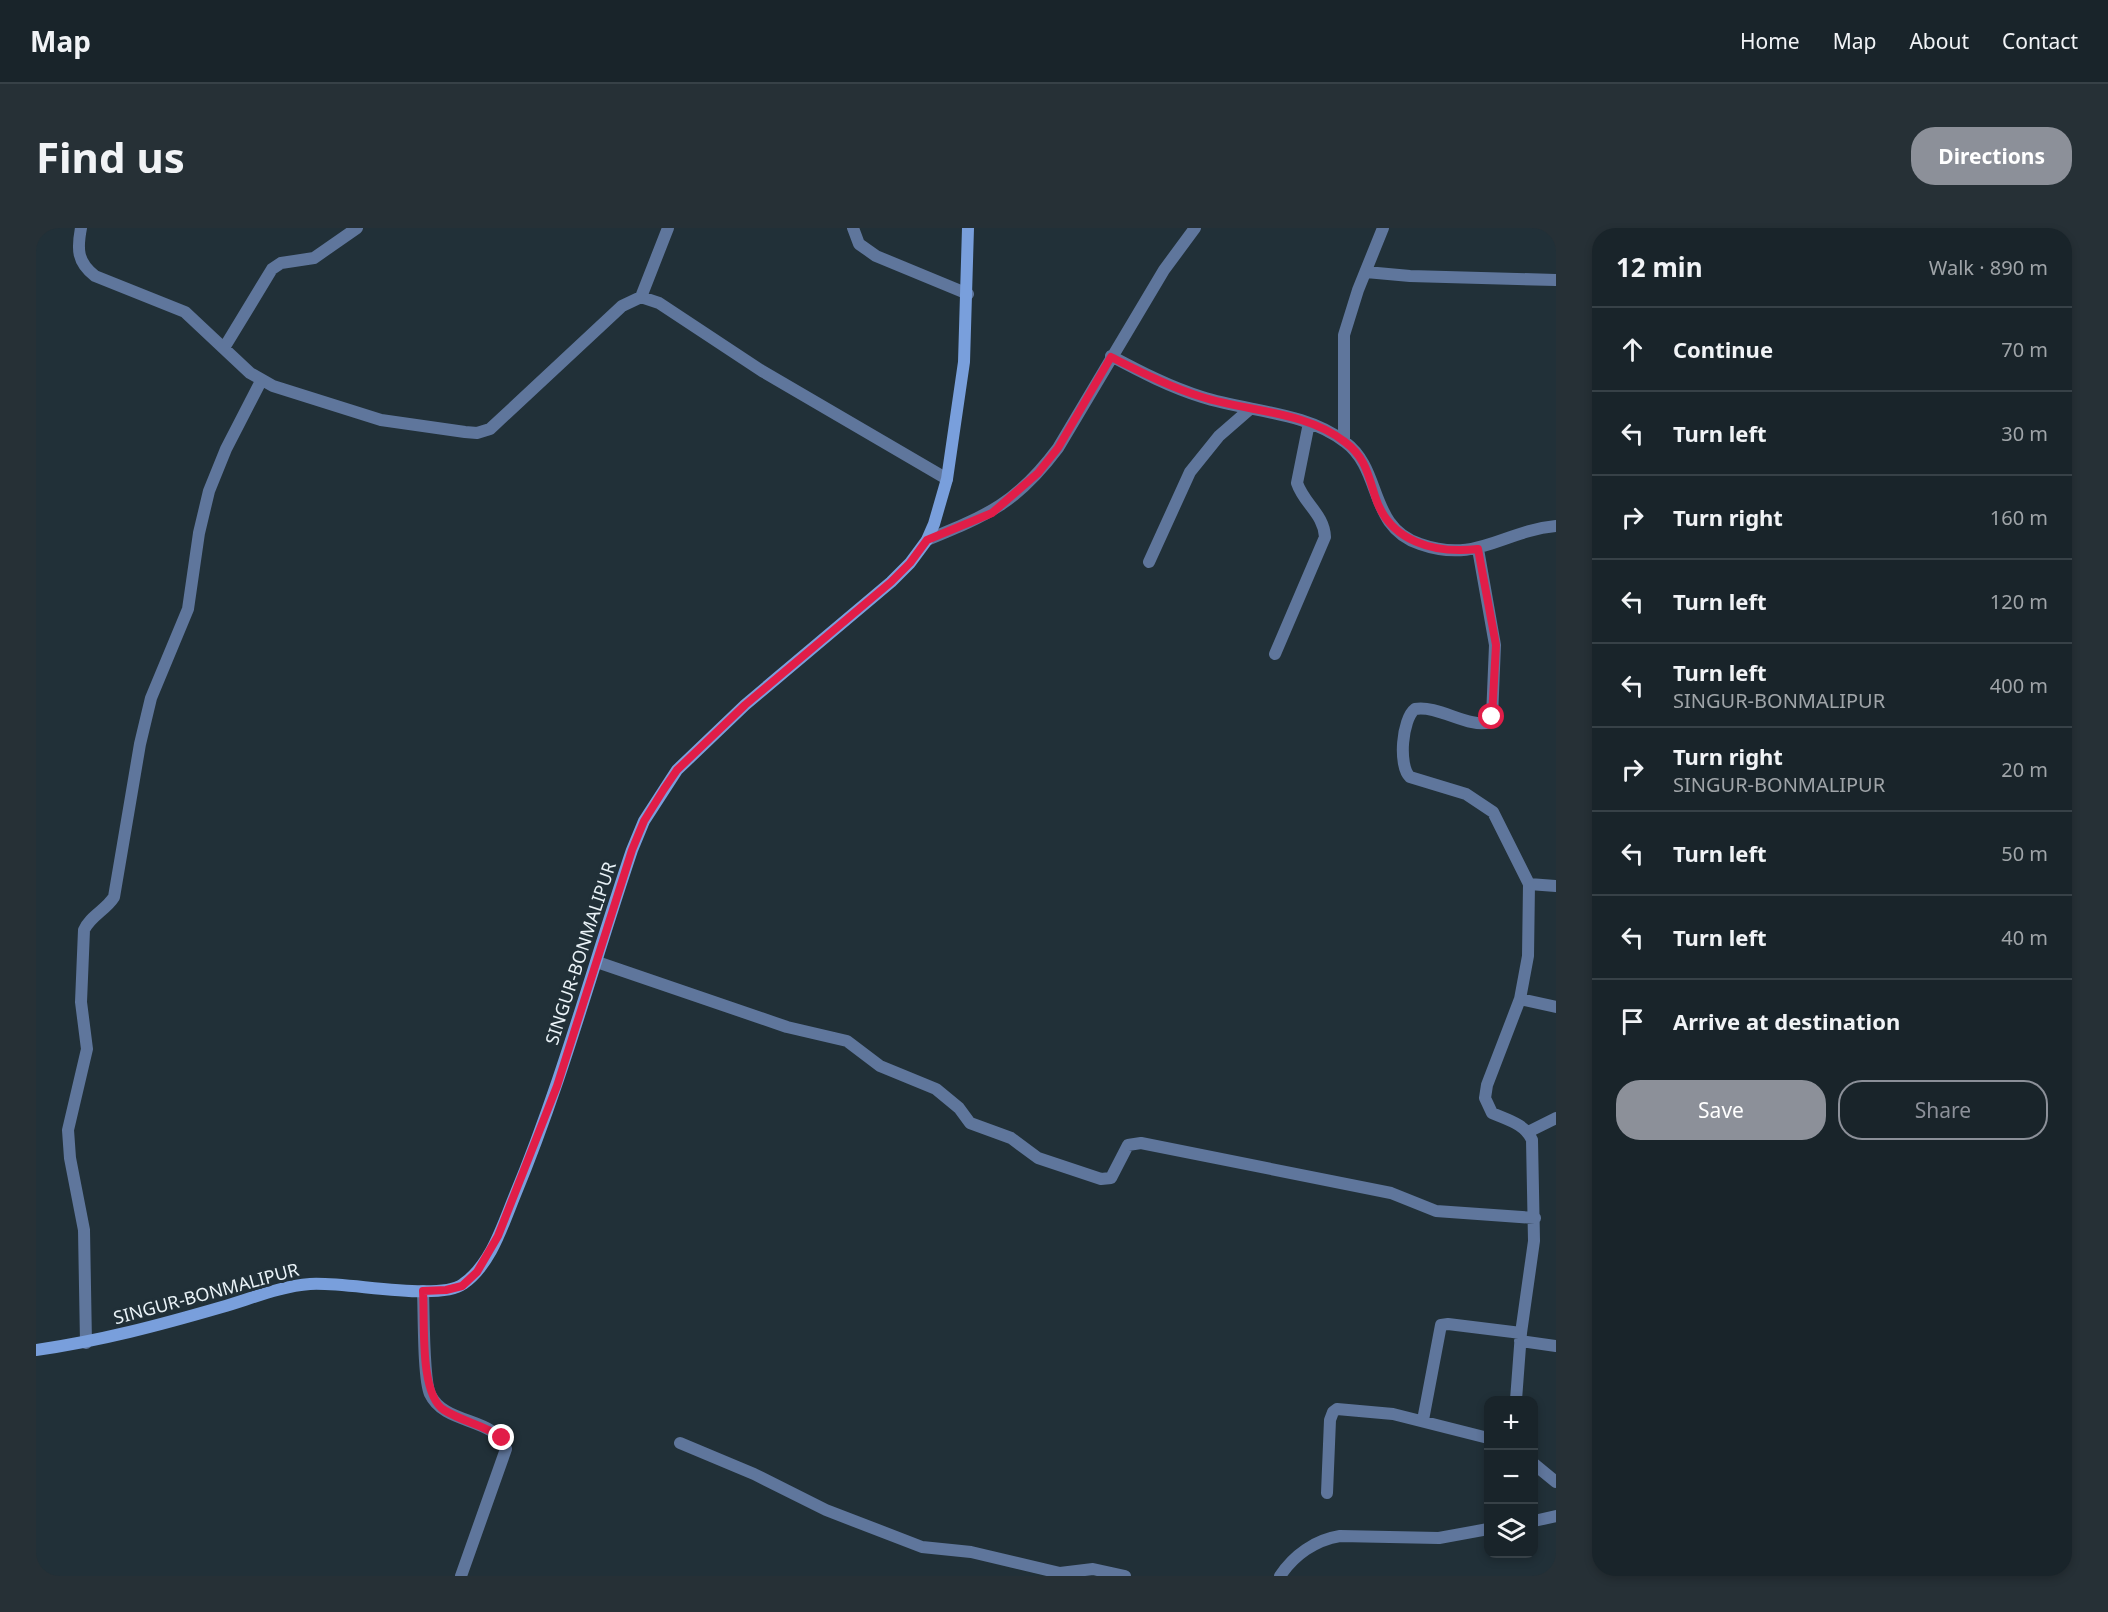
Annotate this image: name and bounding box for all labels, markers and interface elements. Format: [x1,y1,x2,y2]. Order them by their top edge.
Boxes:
text: Map [30,22,91,60]
text: Home [1740,27,1800,55]
text: Map [1833,27,1876,55]
text: About [1909,27,1969,55]
text: Contact [2002,27,2078,55]
button: Directions [1911,127,2072,185]
text: Find us [36,128,185,185]
text: 12 min [1616,249,1703,285]
text: Walk · 890 m [1929,254,2048,281]
icon: ahead [1616,333,1649,366]
text: Continue [1673,334,1773,364]
text: 70 m [2001,336,2048,363]
icon: left [1616,417,1649,450]
text: Turn left [1673,418,1767,448]
text: 30 m [2001,420,2048,447]
icon: right [1616,501,1649,534]
text: Turn right [1673,502,1783,532]
text: 160 m [1990,504,2048,531]
icon: left [1616,585,1649,618]
text: Turn left [1673,586,1767,616]
text: 120 m [1990,588,2048,615]
text: Turn left [1673,657,1767,687]
icon: left [1616,669,1649,702]
text: 400 m [1990,672,2048,699]
text: SINGUR-BONMALIPUR [1673,687,1885,714]
route start [1478,703,1504,729]
text: Turn right [1673,741,1783,771]
icon: right [1616,753,1649,786]
text: 20 m [2001,756,2048,783]
text: SINGUR-BONMALIPUR [1673,771,1885,798]
icon: left [1616,837,1649,870]
text: Turn left [1673,838,1767,868]
text: 50 m [2001,840,2048,867]
street label: SINGUR-BONMALIPUR [539,858,621,1048]
icon: left [1616,921,1649,954]
text: Turn left [1673,922,1767,952]
text: 40 m [2001,924,2048,951]
icon: arrive [1616,1005,1649,1038]
text: Arrive at destination [1673,1006,1900,1036]
button: Save [1616,1080,1826,1140]
button: Share [1838,1080,2048,1140]
street label: SINGUR-BONMALIPUR [111,1257,301,1329]
map controls [1484,1396,1538,1558]
button: + [1484,1396,1538,1450]
route end [488,1424,514,1450]
button: − [1484,1450,1538,1504]
button: layers [1484,1504,1538,1558]

